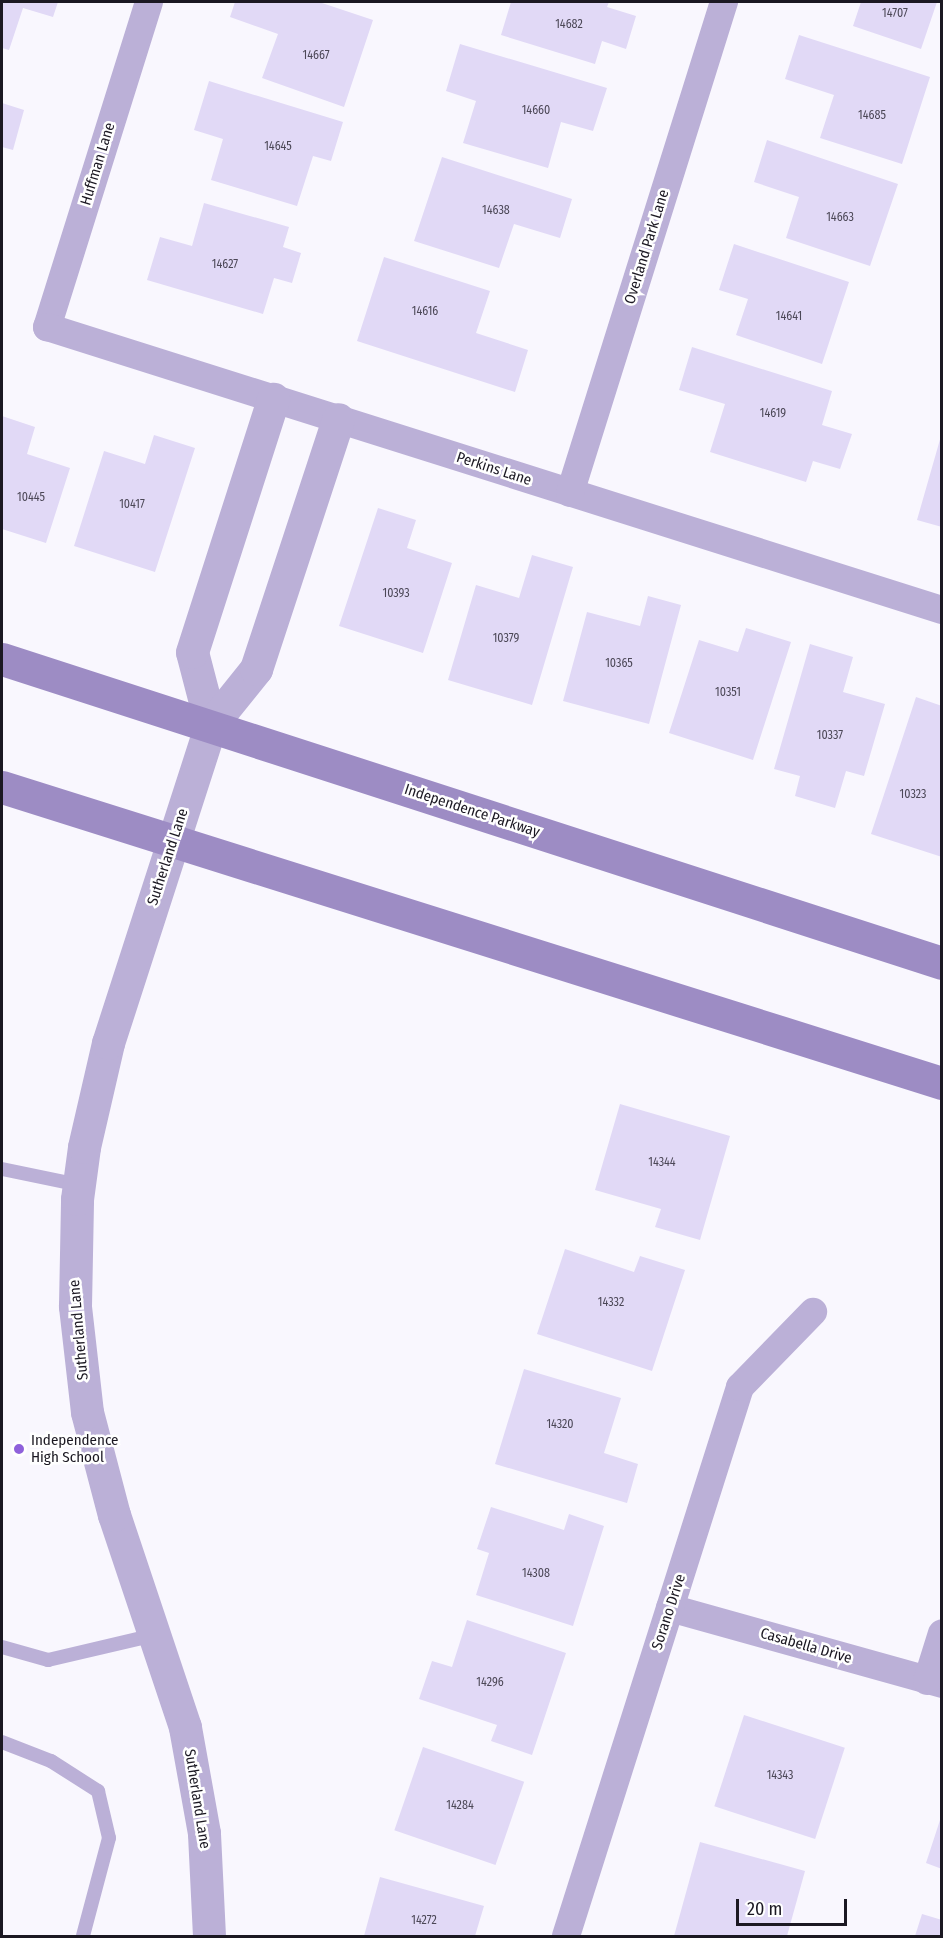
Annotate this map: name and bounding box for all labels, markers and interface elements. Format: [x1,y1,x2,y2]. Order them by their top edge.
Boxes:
house number: 14707 [882,7,908,21]
house number: 14682 [555,18,583,32]
house number: 14667 [302,49,330,63]
house number: 14660 [522,104,550,118]
house number: 14685 [858,109,886,123]
street label: Huffman Lane [77,120,119,208]
house number: 14645 [264,140,292,154]
street label: Overland Park Lane [621,188,673,306]
house number: 14638 [482,204,510,218]
house number: 14663 [826,211,854,225]
house number: 14627 [212,258,238,272]
house number: 14616 [412,305,438,319]
house number: 14641 [776,310,802,324]
house number: 14619 [760,407,786,421]
street label: Perkins Lane [454,448,534,490]
house number: 10445 [17,491,45,505]
house number: 10417 [119,498,145,512]
house number: 10393 [382,587,410,601]
house number: 10379 [493,632,519,646]
house number: 10365 [605,657,633,671]
house number: 10351 [715,686,741,700]
house number: 10337 [817,729,843,743]
street label: Independence Parkway [402,781,542,841]
house number: 10323 [900,788,926,802]
street label: Sutherland Lane [144,806,192,908]
house number: 14344 [648,1156,676,1170]
street label: Sutherland Lane [66,1279,92,1381]
house number: 14332 [598,1296,624,1310]
house number: 14320 [546,1418,574,1432]
place label: Independence High School [31,1431,118,1466]
marker: Independence High School [12,1442,26,1456]
house number: 14308 [522,1567,550,1581]
street label: Sorano Drive [648,1572,690,1652]
street label: Casabella Drive [758,1624,854,1668]
house number: 14296 [476,1676,504,1690]
street label: Sutherland Lane [180,1748,214,1850]
house number: 14343 [767,1769,793,1783]
house number: 14284 [446,1799,474,1813]
scale bar [739,1887,850,1925]
text: 20 m [747,1898,782,1920]
house number: 14272 [411,1914,437,1928]

